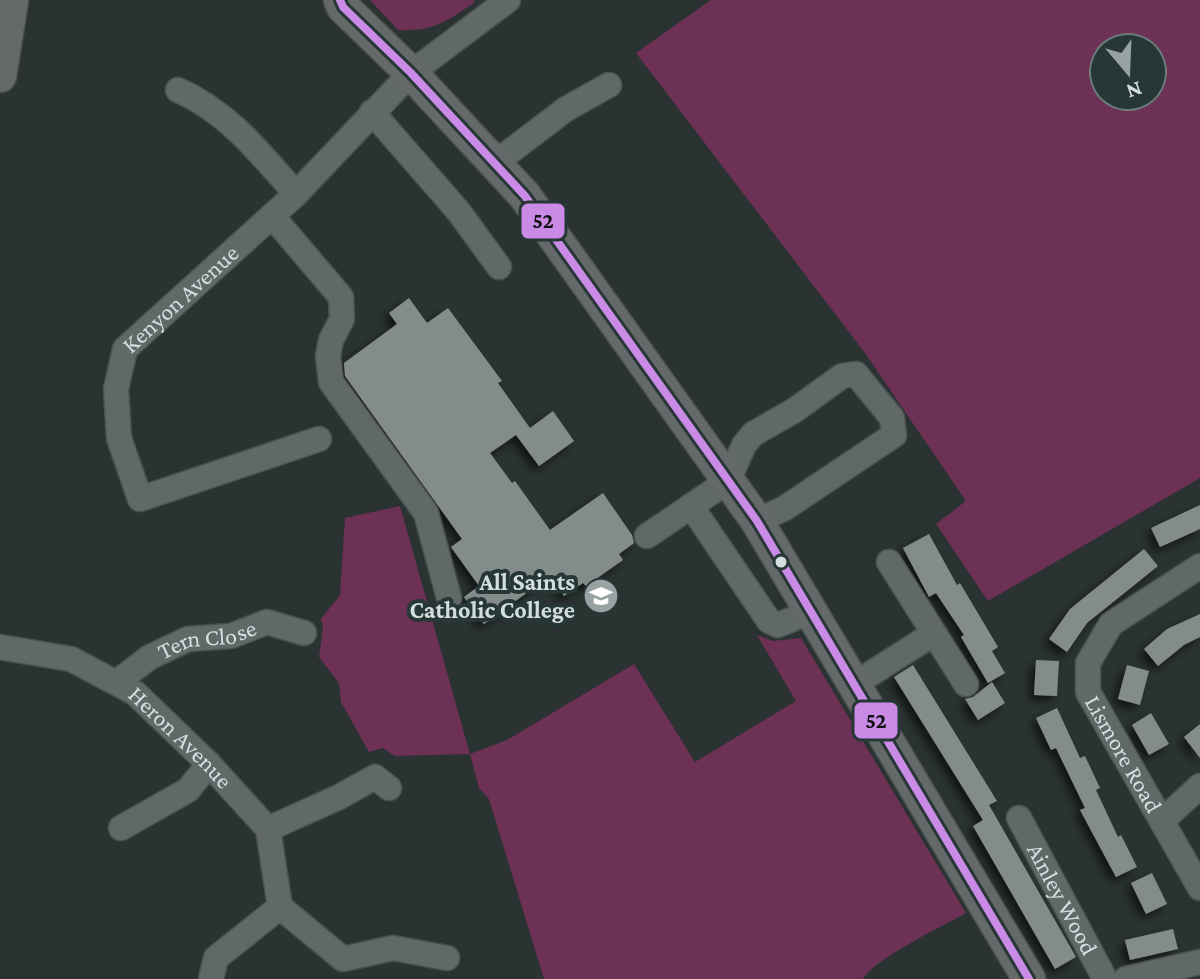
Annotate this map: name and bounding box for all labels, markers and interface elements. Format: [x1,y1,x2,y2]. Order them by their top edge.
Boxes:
north arrow [1088,32,1168,112]
text: N [1123,76,1146,105]
line badge: 52 [520,202,566,240]
text: 52 [532,208,554,233]
street label: Kenyon Avenue [116,239,244,358]
unlabelled marker [773,554,789,570]
place label: All Saints Catholic College [409,568,575,623]
school or university icon: All Saints Catholic College [582,577,620,615]
street label: Tern Close [153,614,260,664]
street label: Heron Avenue [123,680,238,794]
street label: Lismore Road [1080,690,1168,818]
line badge: 52 [853,701,899,740]
text: 52 [865,708,887,733]
street label: Ainley Wood [1022,838,1104,960]

